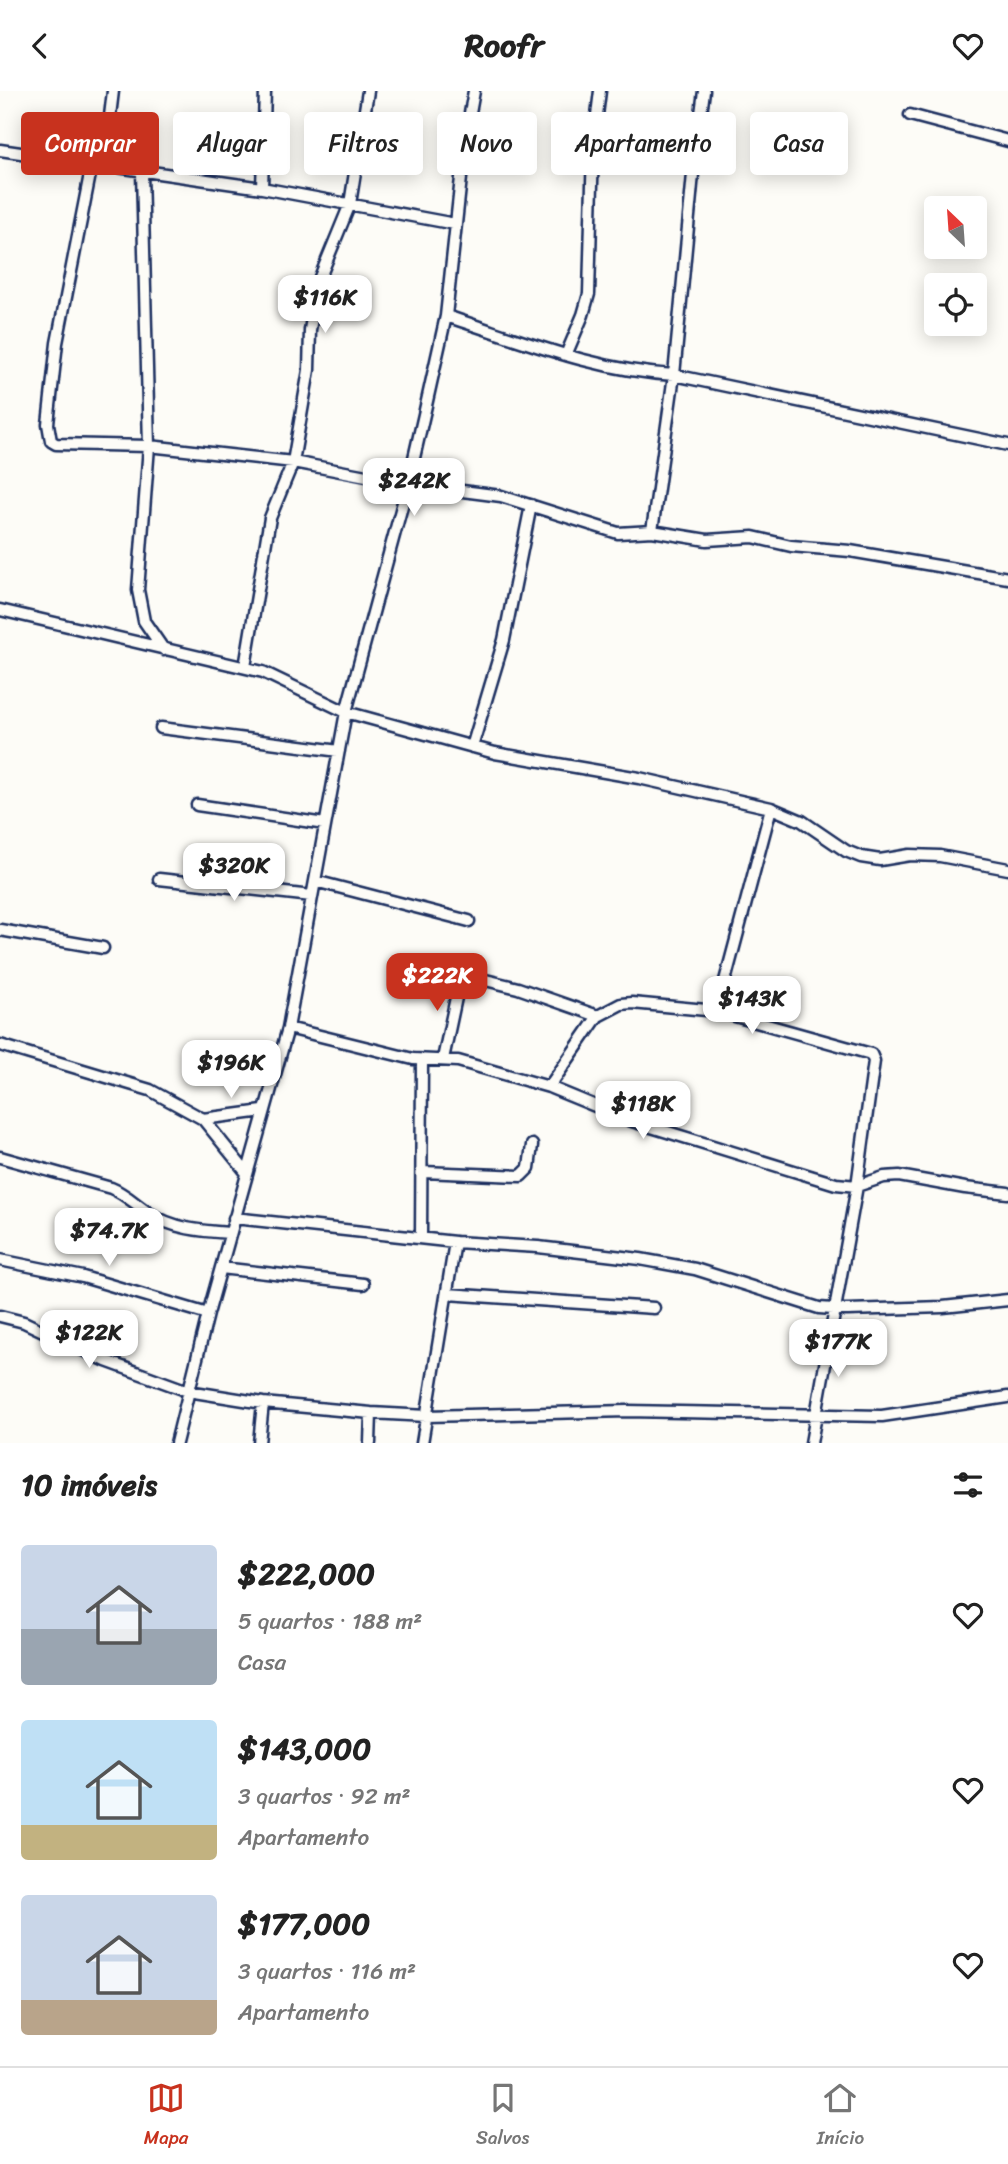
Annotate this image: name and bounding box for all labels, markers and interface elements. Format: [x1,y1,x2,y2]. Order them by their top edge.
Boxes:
text: Roofr [464,17,544,74]
icon: back [21,27,59,65]
icon: heart [949,27,987,65]
chip: Comprar [21,112,159,175]
chip: Alugar [173,112,290,175]
chip: Filtros [304,112,423,175]
chip: Novo [437,112,537,175]
chip: Apartamento [551,112,736,175]
chip: Casa [750,112,848,175]
north arrow [924,196,987,259]
map controls [924,196,987,336]
button: locate [924,273,987,336]
pin: $116K [276,275,374,335]
text: $116K [294,277,356,318]
pin: $242K [365,459,463,518]
text: $242K [379,460,449,501]
pin: $320K [185,843,283,903]
text: $320K [199,845,269,886]
pin: $222K [388,953,486,1013]
text: $222K [402,955,472,996]
pin: $143K [703,977,801,1036]
text: $143K [719,978,785,1019]
pin: $196K [182,1041,280,1100]
text: $196K [198,1042,264,1083]
pin: $118K [594,1081,692,1141]
text: $118K [611,1083,675,1124]
pin: $74.7K [52,1209,166,1268]
text: $74.7K [70,1210,148,1251]
pin: $122K [40,1311,138,1370]
text: $122K [56,1312,122,1353]
pin: $177K [789,1319,887,1379]
text: $177K [805,1321,871,1362]
text: 10 imóveis [21,1458,157,1512]
icon: filters [949,1466,987,1504]
text: $222,000 [238,1547,375,1601]
icon: home [77,1573,161,1657]
icon: heart [949,1596,987,1634]
text: 5 quartos · 188 m² [238,1601,422,1642]
text: Casa [238,1642,286,1683]
text: $143,000 [238,1722,371,1776]
icon: home [77,1748,161,1832]
icon: heart [949,1771,987,1809]
text: 3 quartos · 92 m² [238,1776,411,1817]
text: Apartamento [238,1817,369,1858]
text: $177,000 [238,1897,370,1951]
icon: home [77,1923,161,2007]
icon: heart [949,1946,987,1984]
text: 3 quartos · 116 m² [238,1951,416,1992]
text: Apartamento [238,1992,369,2033]
tab: Mapa [144,2079,188,2154]
tab: Salvos [476,2079,529,2154]
tab: Início [817,2079,864,2154]

